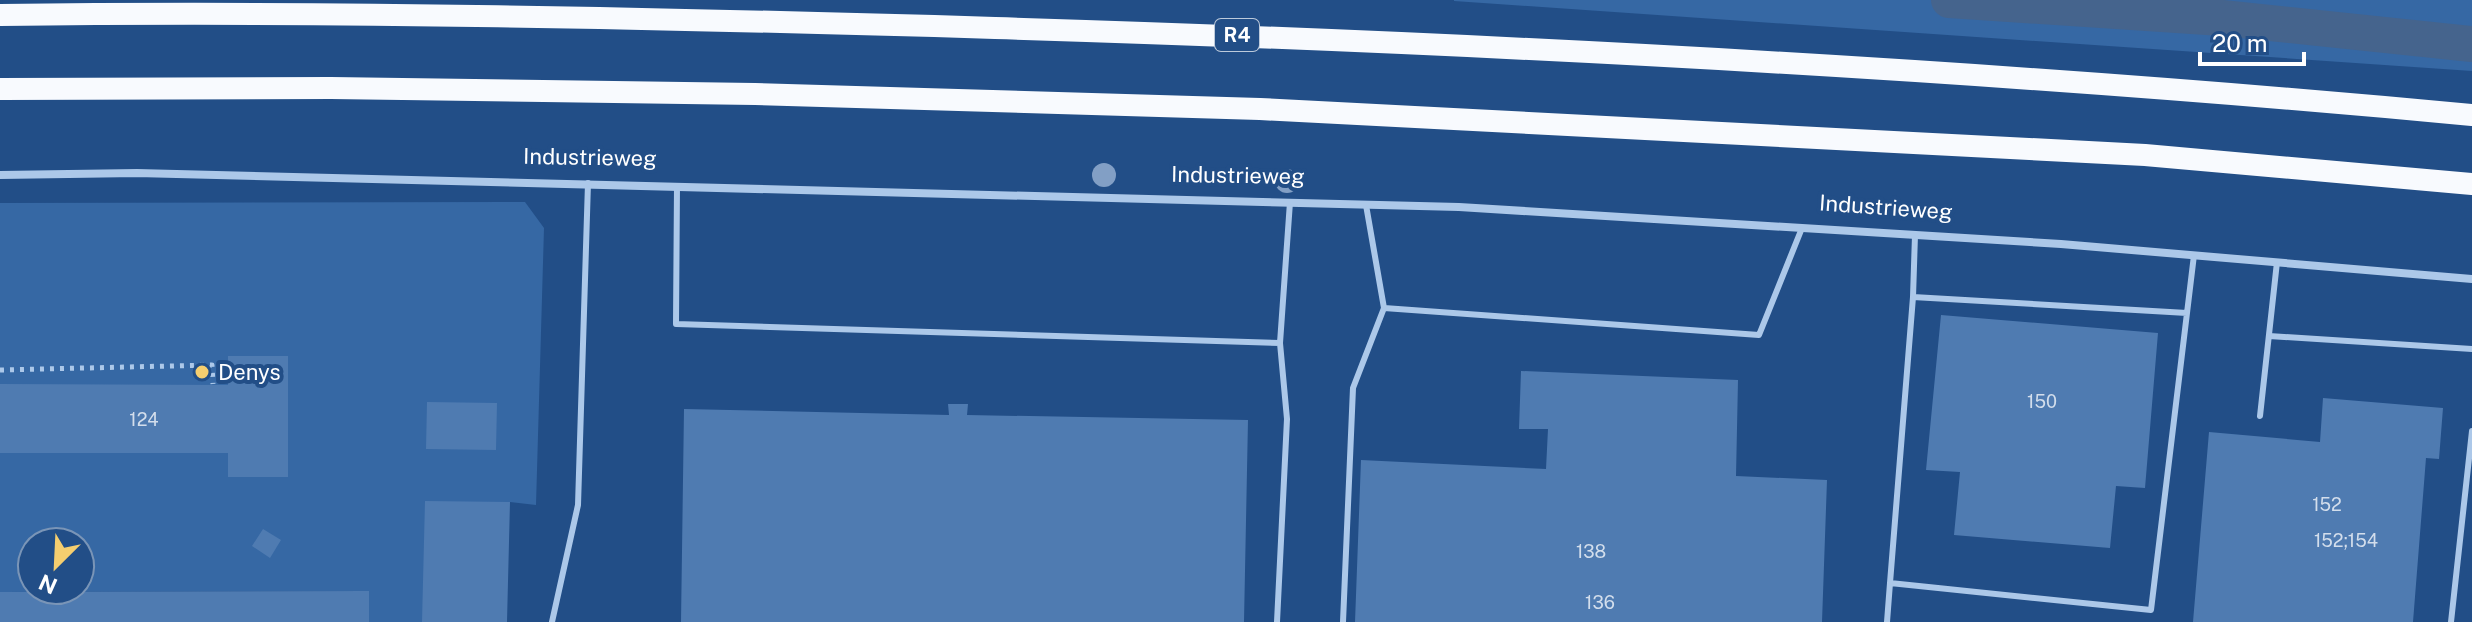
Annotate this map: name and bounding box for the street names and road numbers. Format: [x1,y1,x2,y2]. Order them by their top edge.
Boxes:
road number: R4 [1215,19,1259,51]
street label: Industrieweg [523,143,657,171]
street label: Industrieweg [1171,161,1305,189]
street label: Industrieweg [1818,189,1954,225]

